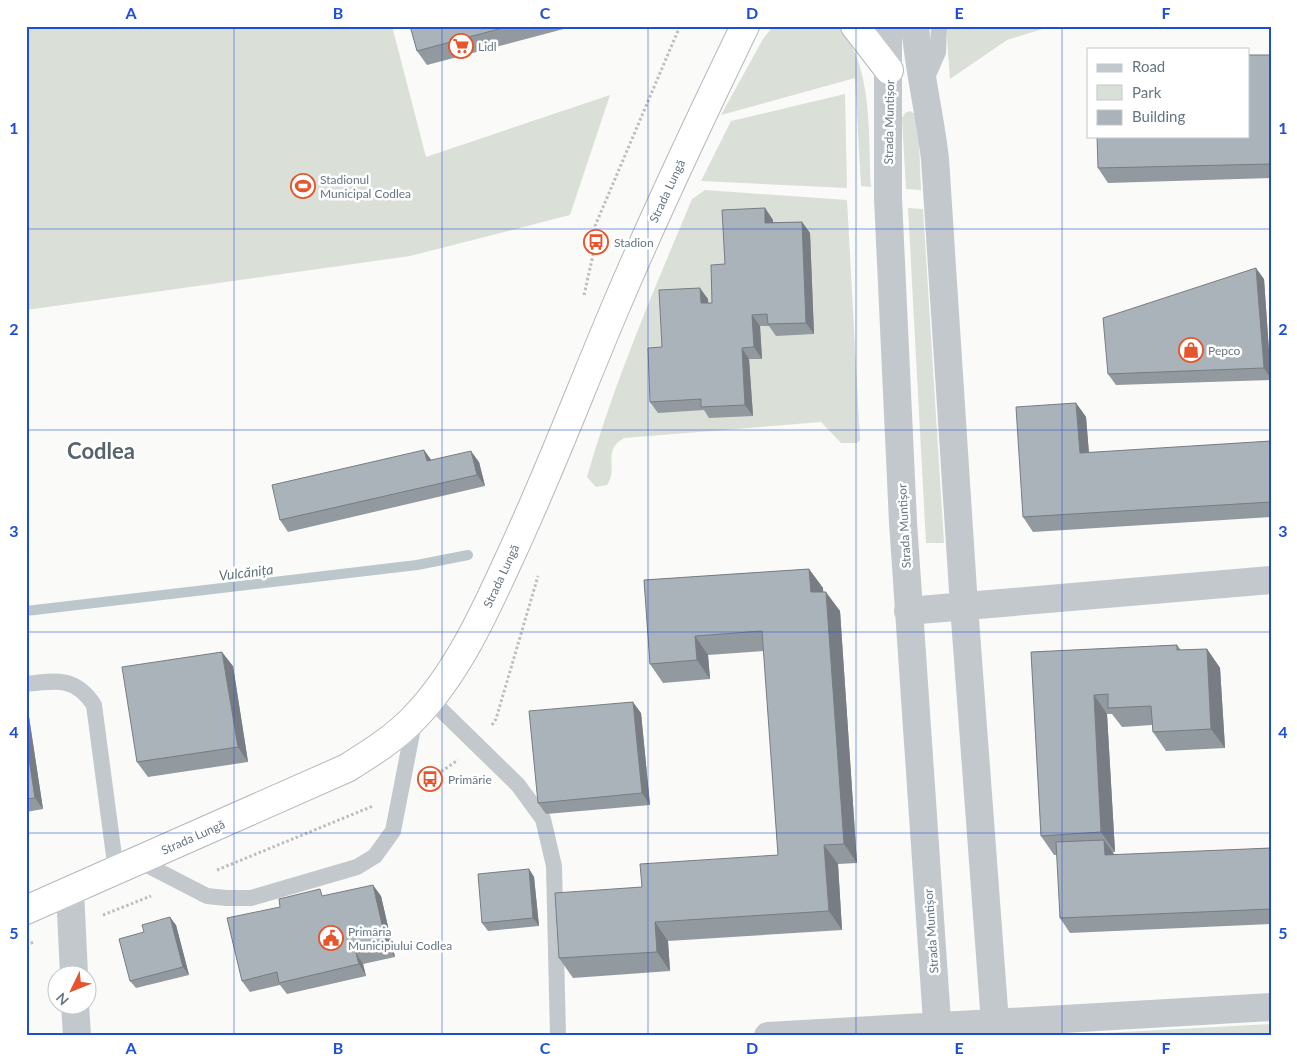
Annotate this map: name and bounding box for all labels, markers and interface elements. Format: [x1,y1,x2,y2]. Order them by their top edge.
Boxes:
text: A [124,3,137,22]
text: B [333,3,343,22]
text: C [540,3,551,22]
text: D [746,3,758,22]
text: E [954,3,964,22]
text: F [1161,3,1171,22]
supermarket icon: Lidl [448,33,474,59]
place label: Lidl [478,39,497,54]
legend [1087,48,1250,138]
text: Road [1132,57,1165,75]
street label: Strada Muntișor [881,79,897,164]
text: Park [1132,83,1162,101]
text: Building [1132,107,1185,125]
text: 1 [9,118,19,137]
text: 1 [1278,118,1288,137]
street label: Strada Lungă [646,157,688,225]
place label: Stadionul Municipal Codlea [320,172,411,201]
sports icon: Stadionul Municipal Codlea [290,173,316,199]
bus stop icon: Stadion [583,229,609,255]
place label: Stadion [614,235,654,250]
text: 2 [9,319,19,338]
text: 2 [1278,319,1288,338]
shop icon: Pepco [1178,337,1204,363]
place label: Pepco [1208,343,1241,358]
district label: Codlea [67,437,135,464]
street label: Strada Muntișor [894,483,914,569]
text: 3 [9,521,19,540]
text: 3 [1278,521,1288,540]
street label: Strada Lungă [480,542,522,610]
water label: Vulcănița [218,560,274,584]
text: 4 [9,722,19,741]
text: 4 [1278,722,1288,741]
bus stop icon: Primărie [417,766,443,792]
place label: Primărie [448,772,492,787]
street label: Strada Lungă [159,816,227,858]
street label: Strada Muntișor [921,888,941,974]
text: 5 [9,923,19,942]
text: 5 [1278,923,1288,942]
place label: Primăria Municipiului Codlea [348,924,452,953]
public building icon: Primăria Municipiului Codlea [318,925,344,951]
north arrow [48,964,98,1014]
text: N [52,989,72,1009]
text: A [124,1038,137,1057]
text: B [333,1038,343,1057]
text: C [540,1038,551,1057]
text: D [746,1038,758,1057]
text: E [954,1038,964,1057]
text: F [1161,1038,1171,1057]

